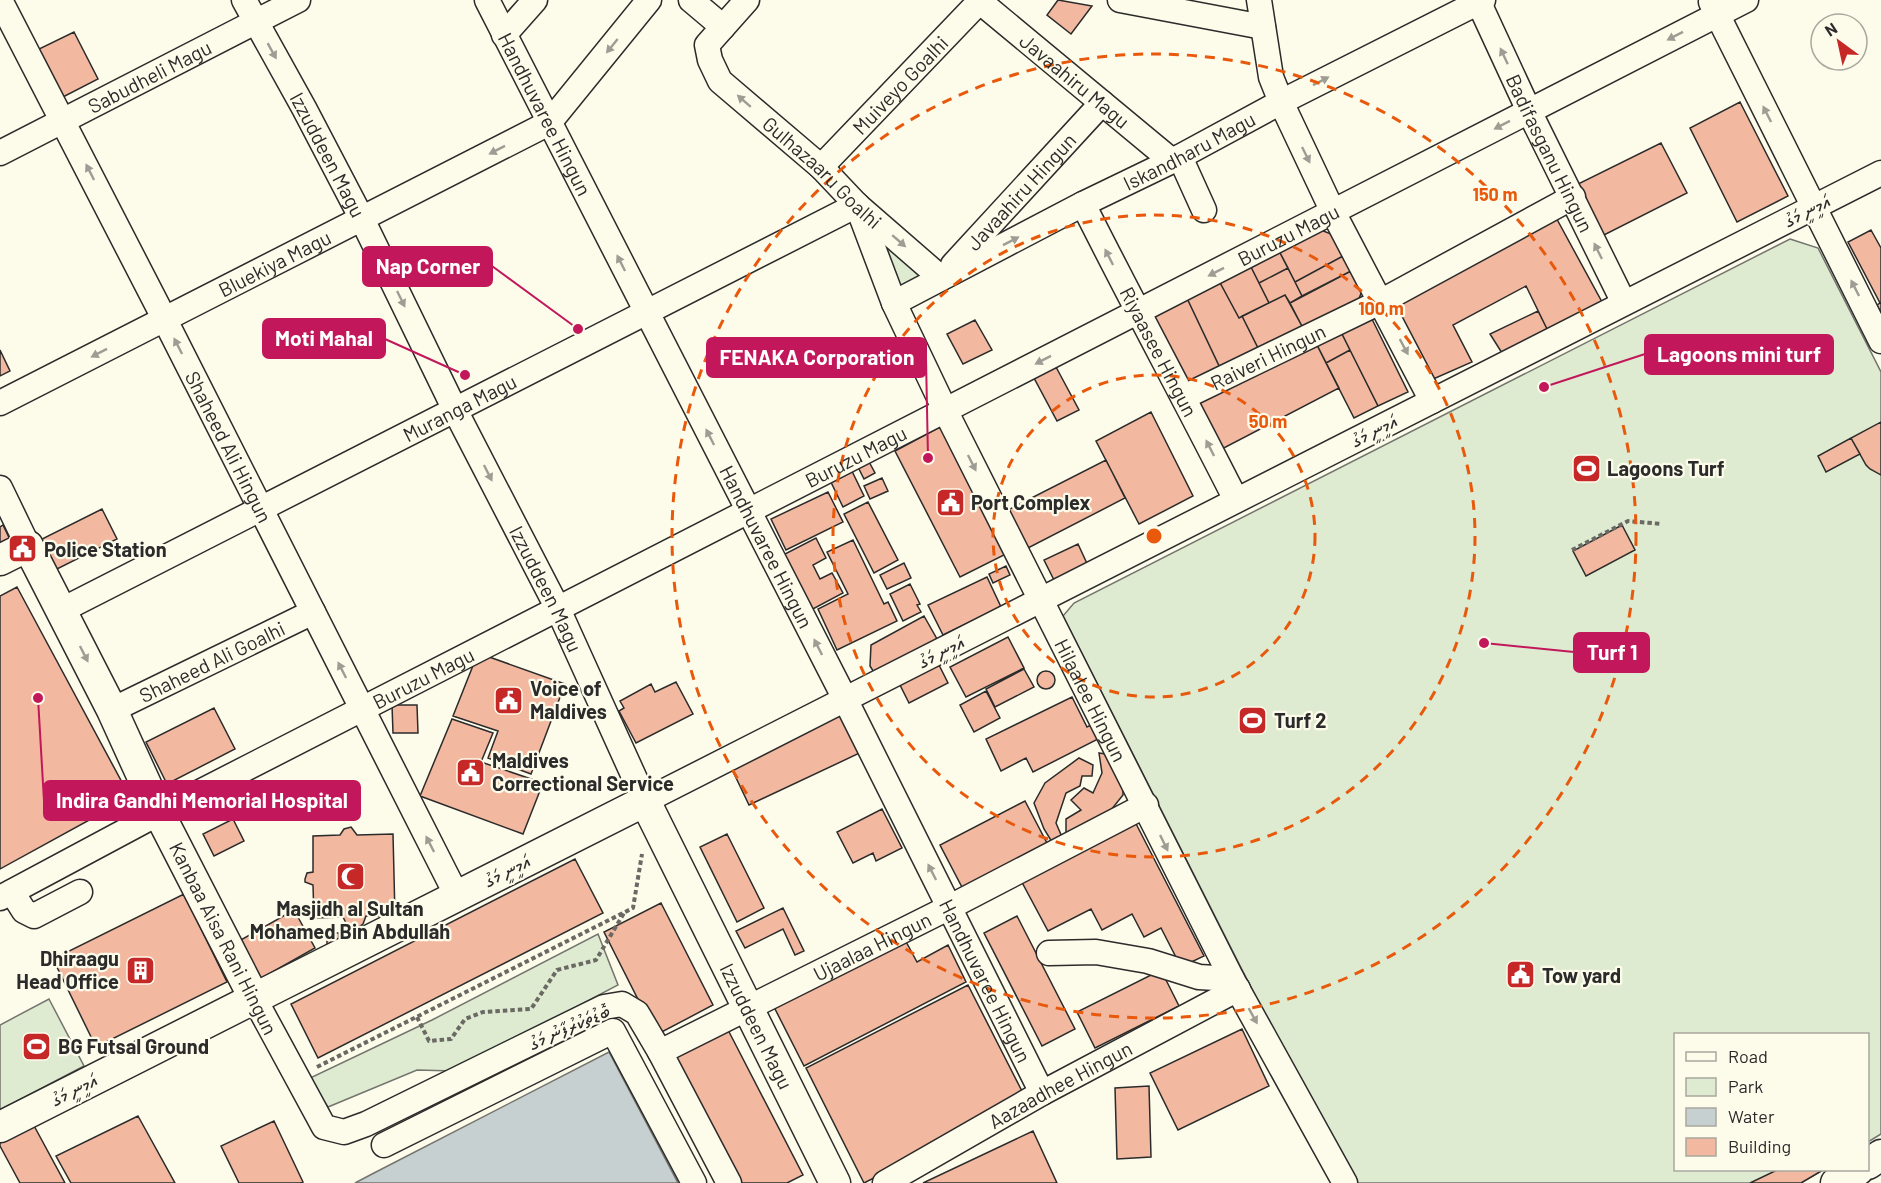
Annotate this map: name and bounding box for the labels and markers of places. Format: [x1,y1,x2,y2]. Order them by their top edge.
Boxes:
callout: Nap Corner [363,247,492,286]
callout: Moti Mahal [263,319,385,358]
callout: Lagoons mini turf [1645,335,1833,374]
callout: FENAKA Corporation [707,338,926,377]
sports icon: Lagoons Turf [1570,452,1602,484]
place label: Lagoons Turf [1607,456,1725,480]
public building icon: Port Complex [934,486,966,518]
place label: Port Complex [971,490,1091,514]
centre of rings [1144,526,1164,546]
public building icon: Police Station [7,533,39,565]
place label: Police Station [44,537,167,561]
callout: Turf 1 [1574,633,1649,672]
place label: Voice of Maldives [530,676,607,723]
public building icon: Voice of Maldives [493,684,525,716]
sports icon: Turf 2 [1237,704,1269,736]
place label: Turf 2 [1274,708,1326,732]
place label: Maldives Correctional Service [492,748,674,795]
public building icon: Maldives Correctional Service [455,756,487,788]
callout: Indira Gandhi Memorial Hospital [44,781,360,820]
mosque icon: Masjidh al Sultan Mohamed Bin Abdullah [334,861,366,893]
place label: Masjidh al Sultan Mohamed Bin Abdullah [250,896,450,943]
place label: Dhiraagu Head Office [16,946,119,993]
building icon: Dhiraagu Head Office [124,954,156,986]
public building icon: Tow yard [1505,959,1537,991]
place label: Tow yard [1542,963,1621,987]
sports icon: BG Futsal Ground [21,1030,53,1062]
place label: BG Futsal Ground [58,1034,209,1058]

